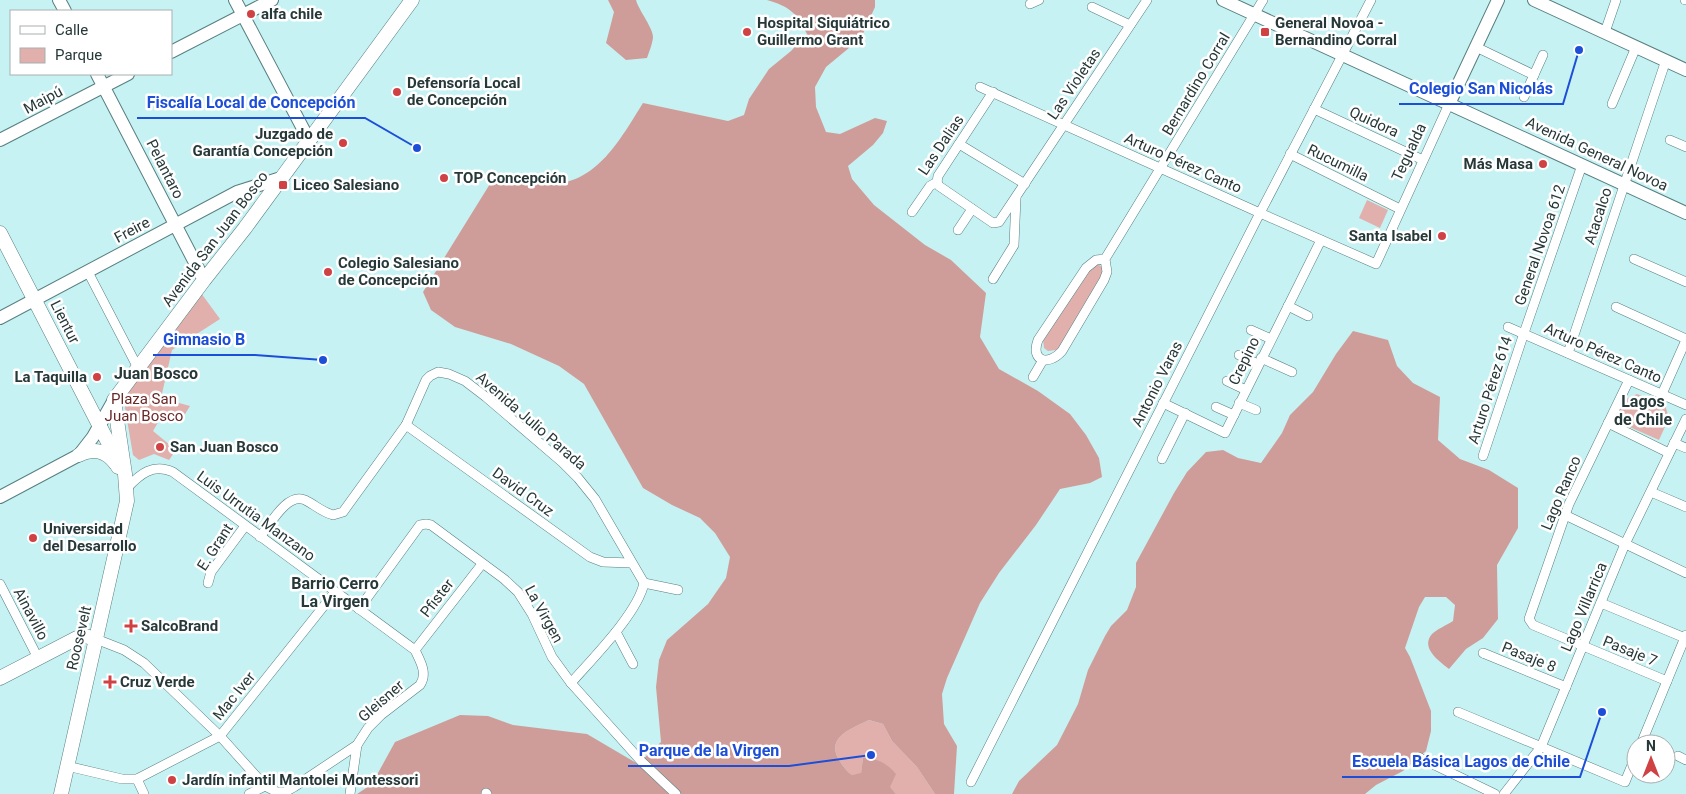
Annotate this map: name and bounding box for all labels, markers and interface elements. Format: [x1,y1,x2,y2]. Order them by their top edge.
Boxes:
place label: alfa chile [261,5,322,23]
marker: alfa chile [245,8,257,20]
legend [10,10,172,75]
place label: Hospital Siquiátrico Guillermo Grant [757,14,890,49]
place label: General Novoa - Bernandino Corral [1275,14,1397,49]
text: Calle [55,21,88,39]
marker: Hospital Siquiátrico Guillermo Grant [741,26,753,38]
marker: General Novoa - Bernandino Corral [1259,26,1271,38]
street label: Bernardino Corral [1158,29,1234,139]
street label: Las Violetas [1044,45,1104,123]
text: Parque [55,46,102,64]
callout: Colegio San Nicolás [1399,73,1563,104]
place label: Defensoría Local de Concepción [407,74,520,109]
text: Colegio San Nicolás [1409,79,1553,98]
street label: Maipú [20,82,66,118]
marker: Defensoría Local de Concepción [391,86,403,98]
callout: Fiscalía Local de Concepción [137,87,365,118]
text: Fiscalía Local de Concepción [147,93,355,112]
street label: Quidora [1347,103,1401,141]
street label: Las Dalias [914,111,968,179]
street label: Avenida General Novoa [1523,113,1671,195]
street label: Tegualda [1388,120,1430,184]
place label: Juzgado de Garantía Concepción [192,125,333,160]
street label: Arturo Pérez Canto [1122,129,1244,197]
street label: Pelantaro [142,136,188,202]
marker: Juzgado de Garantía Concepción [337,137,349,149]
street label: Rucumilla [1304,140,1372,186]
place label: Más Masa [1464,155,1533,173]
marker: Más Masa [1537,158,1549,170]
street label: Avenida San Juan Bosco [158,168,272,310]
place label: TOP Concepción [454,169,567,187]
marker: TOP Concepción [438,172,450,184]
place label: Liceo Salesiano [293,176,399,194]
marker: Liceo Salesiano [277,179,289,191]
street label: General Novoa 612 [1511,182,1569,308]
street label: Atacalco [1580,185,1616,247]
street label: Freire [111,213,153,247]
place label: Santa Isabel [1349,227,1432,245]
marker: Santa Isabel [1436,230,1448,242]
place label: Colegio Salesiano de Concepción [338,254,459,289]
marker: Colegio Salesiano de Concepción [322,266,334,278]
street label: Lientur [46,297,84,347]
street label: Arturo Pérez Canto [1542,319,1664,387]
callout: Gimnasio B [153,324,255,355]
text: Gimnasio B [163,330,245,349]
street label: Arturo Pérez 614 [1464,333,1516,446]
street label: Crepino [1225,334,1263,388]
street label: Antonio Varas [1128,338,1186,430]
district label: Juan Bosco [114,364,198,383]
place label: La Taquilla [15,368,87,386]
street label: Avenida Julio Parada [472,368,590,474]
marker: La Taquilla [91,371,103,383]
park label: Plaza San Juan Bosco [105,390,183,425]
district label: Lagos de Chile [1614,392,1672,429]
place label: San Juan Bosco [170,438,278,456]
marker: San Juan Bosco [154,441,166,453]
street label: Lago Ranco [1537,453,1585,533]
street label: David Cruz [489,464,557,520]
street label: Luis Urrutia Manzano [193,467,319,565]
place label: Universidad del Desarrollo [43,520,136,555]
street label: E. Grant [193,520,237,574]
marker: Universidad del Desarrollo [27,532,39,544]
street label: Lago Villarrica [1557,560,1611,654]
district label: Barrio Cerro La Virgen [291,574,379,611]
street label: Pfister [417,575,457,621]
street label: La Virgen [521,582,567,646]
street label: Ainavillo [10,585,52,643]
street label: Roosevelt [63,604,95,672]
place label: SalcoBrand [141,617,218,635]
marker: SalcoBrand [125,620,137,632]
street label: Pasaje 7 [1600,632,1660,670]
street label: Pasaje 8 [1499,638,1559,676]
street label: Mac Iver [209,668,259,724]
place label: Cruz Verde [120,673,195,691]
marker: Cruz Verde [104,676,116,688]
street label: Gleisner [355,676,407,726]
north arrow [1626,734,1676,784]
callout: Parque de la Virgen [628,735,789,766]
text: N [1646,738,1656,754]
text: Parque de la Virgen [639,741,779,760]
callout: Escuela Básica Lagos de Chile [1342,746,1580,777]
text: Escuela Básica Lagos de Chile [1352,752,1570,771]
place label: Jardín infantil Mantolei Montessori [182,771,419,789]
marker: Jardín infantil Mantolei Montessori [166,774,178,786]

